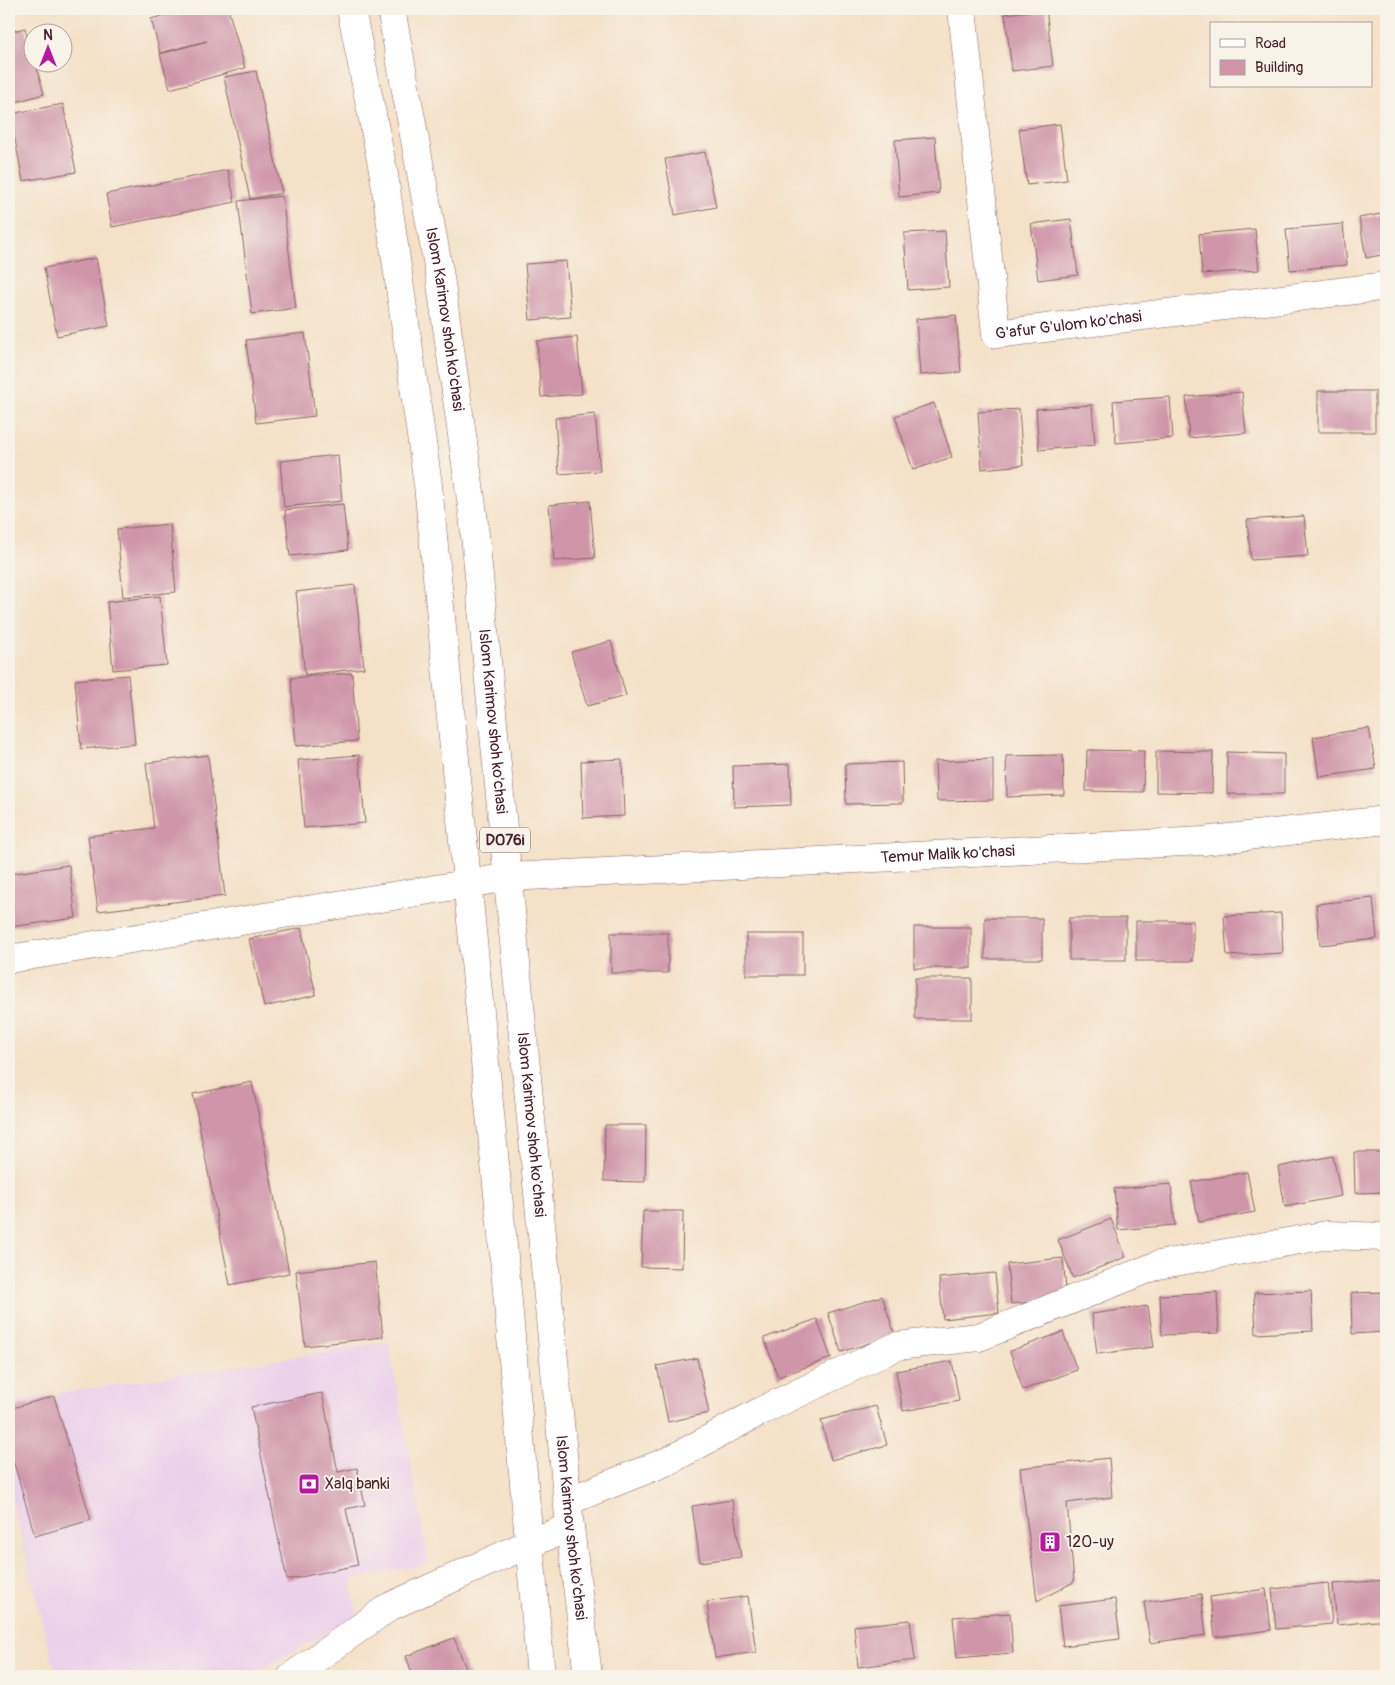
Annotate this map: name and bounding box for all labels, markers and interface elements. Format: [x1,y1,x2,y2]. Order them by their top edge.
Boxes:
north arrow [22,22,72,72]
legend [1210,22,1372,88]
text: N [43,27,53,44]
text: Road [1255,34,1286,53]
text: Building [1255,58,1303,77]
street label: Islom Karimov shoh ko'chasi [421,226,469,413]
street label: G'afur G'ulom ko'chasi [994,306,1143,344]
street label: Islom Karimov shoh ko'chasi [474,628,512,815]
road number: D076i [480,828,530,852]
street label: Temur Malik ko'chasi [880,841,1016,868]
street label: Islom Karimov shoh ko'chasi [513,1031,550,1218]
street label: Islom Karimov shoh ko'chasi [551,1434,591,1621]
bank icon: Xalq banki [297,1472,321,1496]
place label: Xalq banki [325,1474,390,1494]
building icon: 120-uy [1038,1530,1062,1554]
place label: 120-uy [1066,1532,1114,1552]

